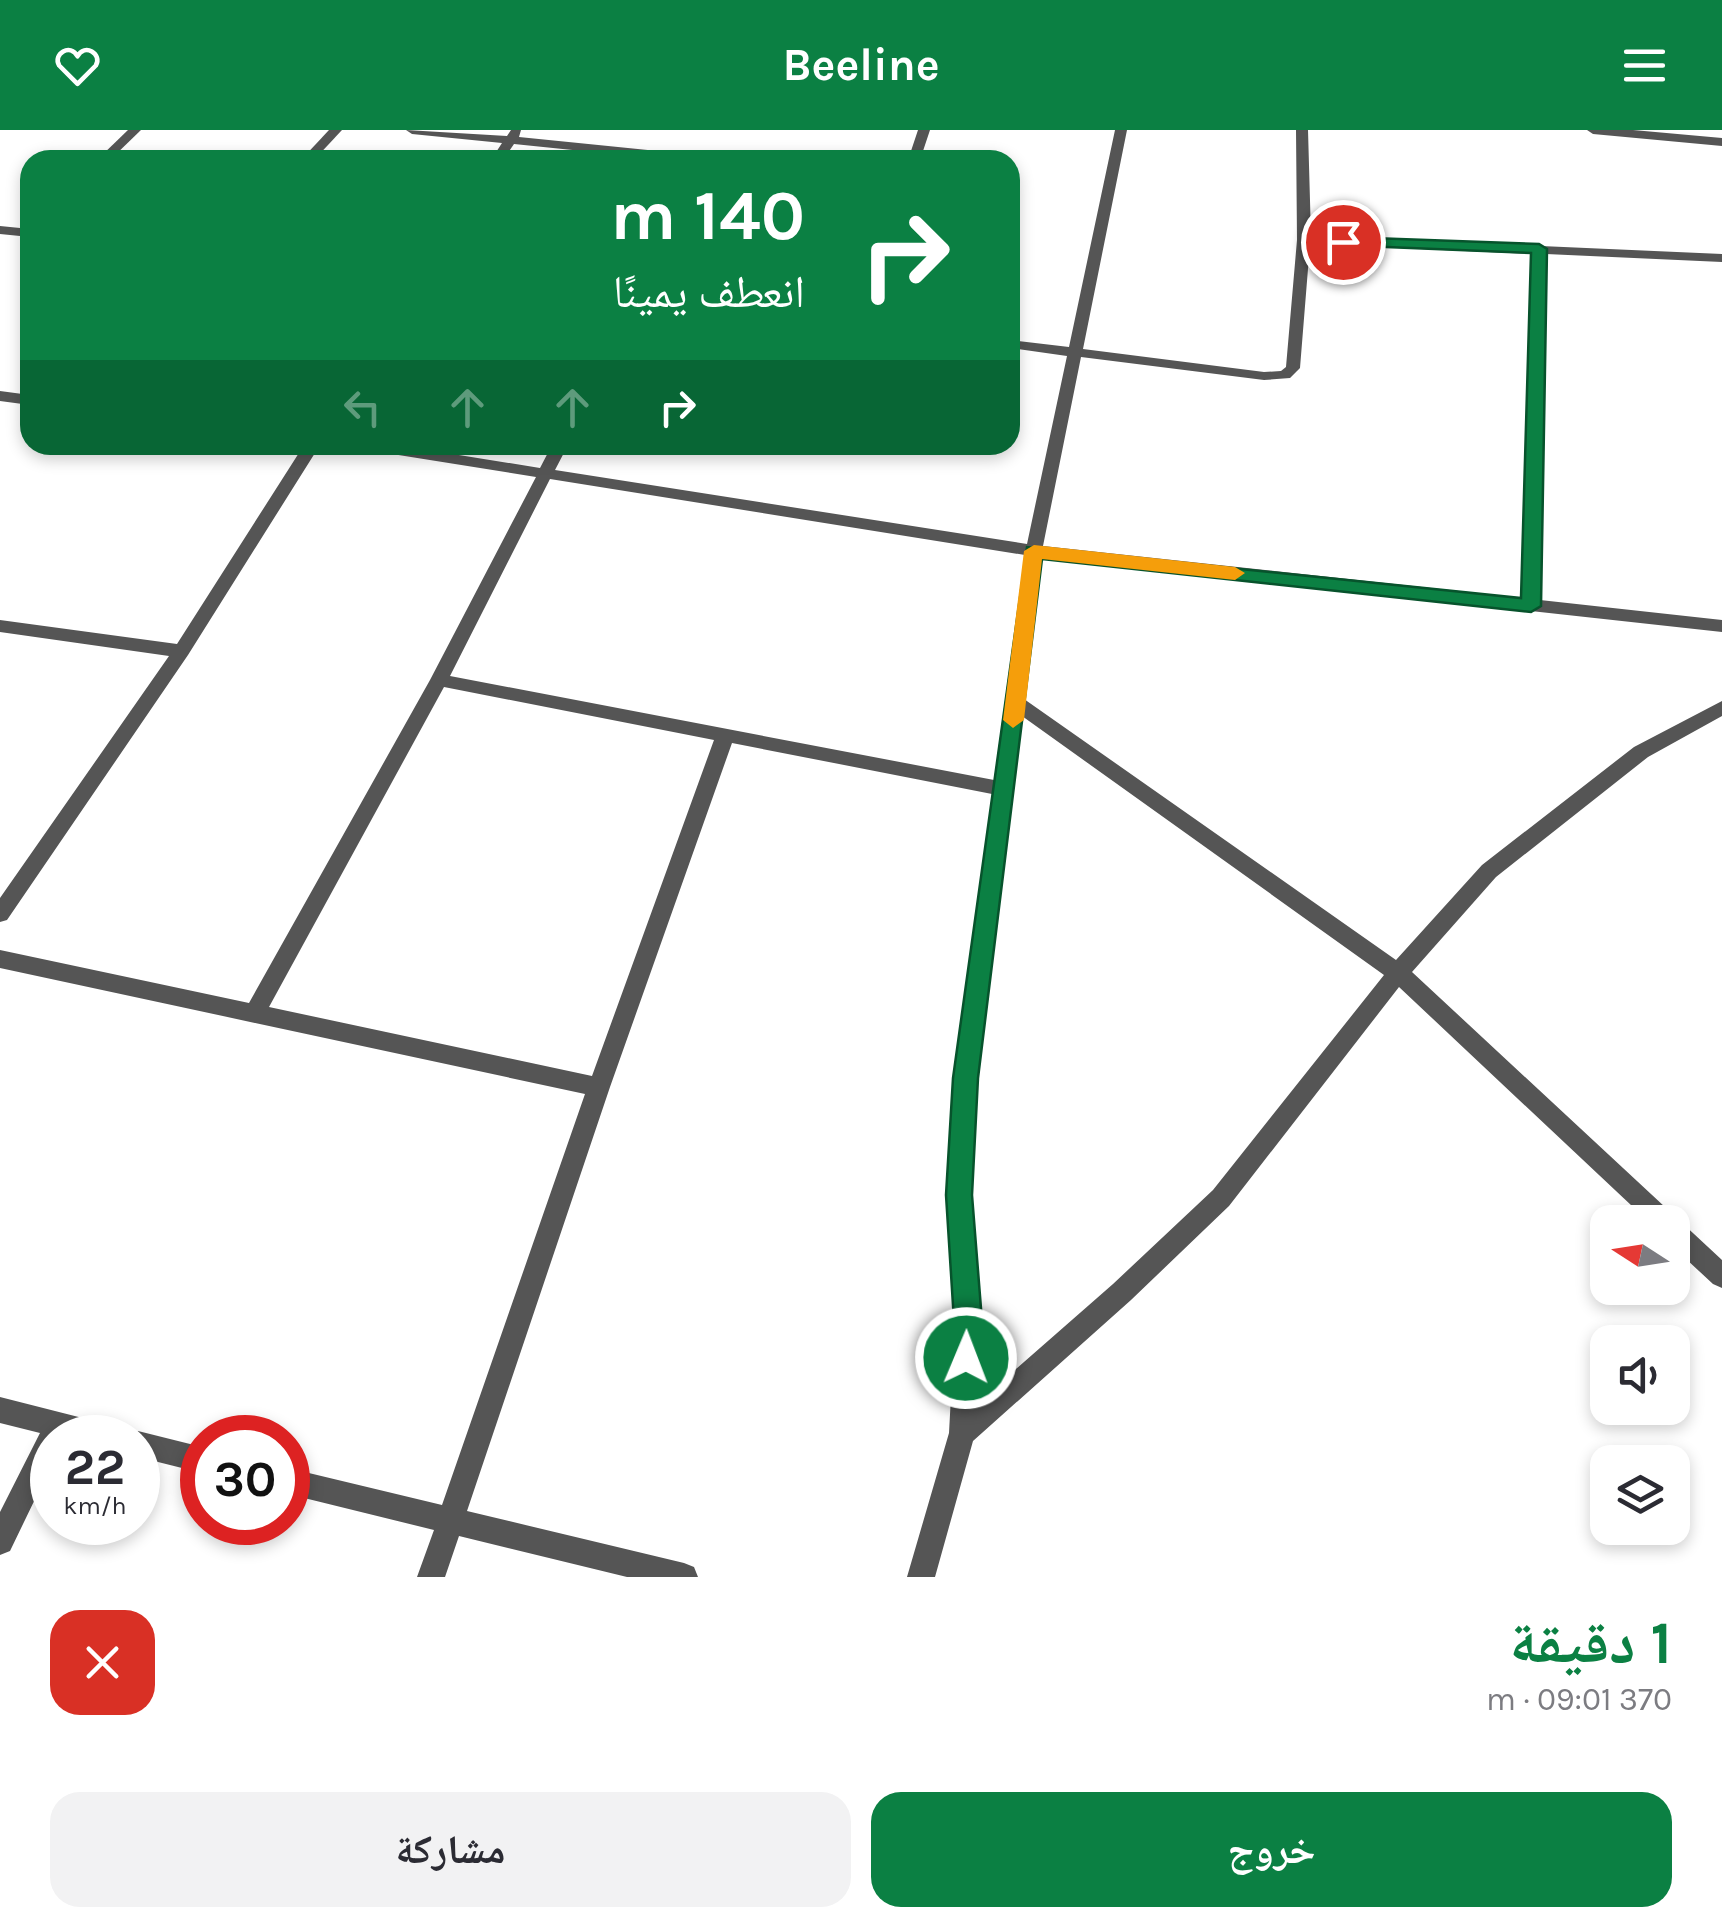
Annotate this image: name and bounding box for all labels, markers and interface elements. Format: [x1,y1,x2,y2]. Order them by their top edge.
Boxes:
icon: heart [50,38,105,93]
icon: menu [1617,38,1672,93]
text: Beeline [782,39,940,91]
text: 140 m [610,175,805,257]
icon: right [840,190,970,320]
pin [1301,200,1386,285]
icon: arrive [1316,215,1371,270]
text: انعطف يمينًا [613,266,805,318]
icon: left [335,380,390,435]
icon: ahead [440,380,495,435]
icon: ahead [545,380,600,435]
icon: right [650,380,705,435]
north arrow [1590,1205,1690,1305]
map controls [1590,1205,1690,1545]
position arrow [914,1306,1018,1410]
button: sound [1590,1325,1690,1425]
speed limit sign: 30 [180,1415,310,1545]
text: 22 [65,1438,125,1497]
button: layers [1590,1445,1690,1545]
text: km/h [63,1491,127,1520]
text: 1 دقيقة [1509,1608,1672,1678]
button: close [50,1610,155,1715]
text: 370 m · 09:01 [1486,1681,1672,1718]
button: مشاركة [50,1792,851,1907]
button: خروج [871,1792,1672,1907]

